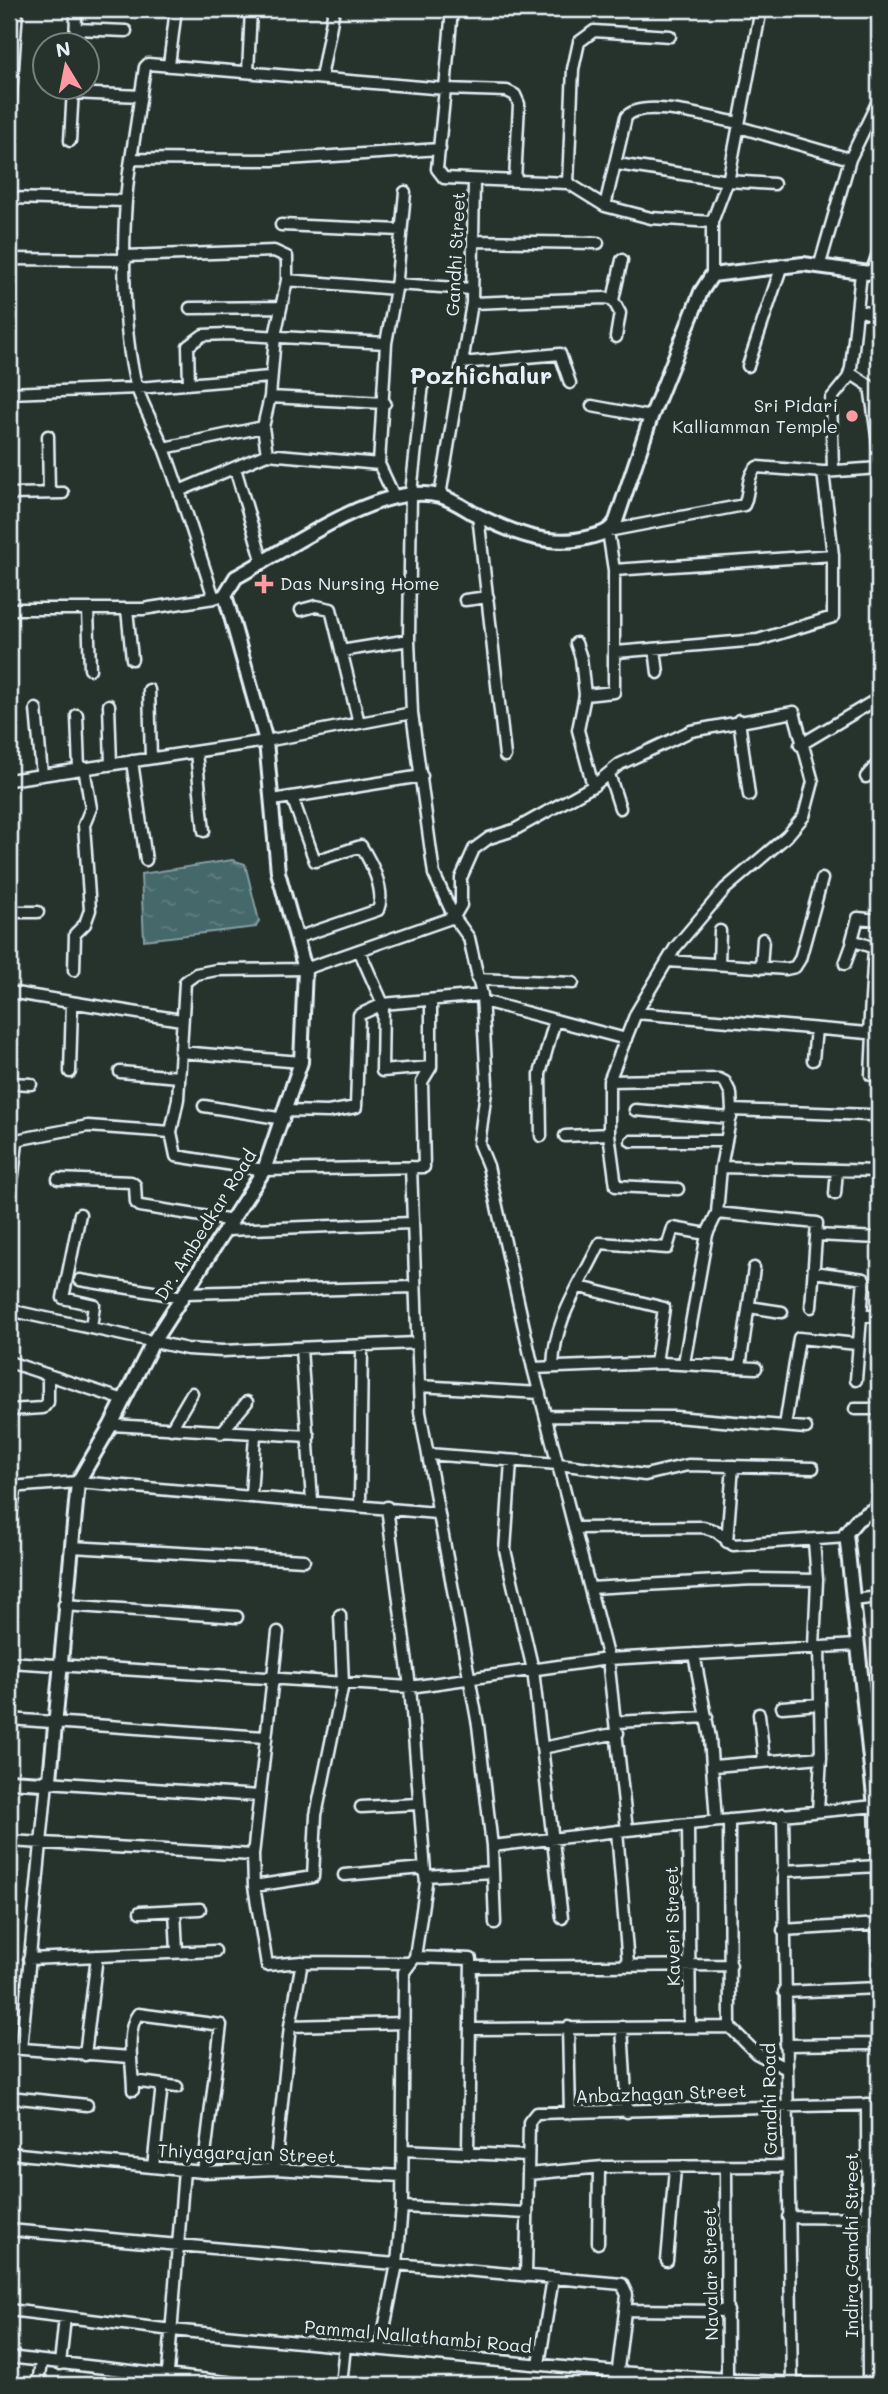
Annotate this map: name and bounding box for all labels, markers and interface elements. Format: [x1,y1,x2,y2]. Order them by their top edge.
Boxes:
north arrow [32,32,102,102]
text: N [54,35,72,62]
street label: Gandhi Street [440,191,470,317]
district label: Pozhichalur [410,359,552,390]
place label: Sri Pidari Kalliamman Temple [672,393,838,438]
marker: Sri Pidari Kalliamman Temple [844,408,860,424]
place label: Das Nursing Home [280,571,440,595]
marker: Das Nursing Home [254,574,274,594]
street label: Dr. Ambedkar Road [149,1144,261,1304]
street label: Kaveri Street [659,1866,685,1986]
street label: Gandhi Road [756,2043,782,2155]
street label: Anbazhagan Street [575,2078,747,2108]
street label: Thiyagarajan Street [157,2138,337,2168]
street label: Indira Gandhi Street [839,2152,863,2338]
street label: Navalar Street [697,2207,723,2341]
street label: Pammal Nallathambi Road [303,2314,533,2358]

